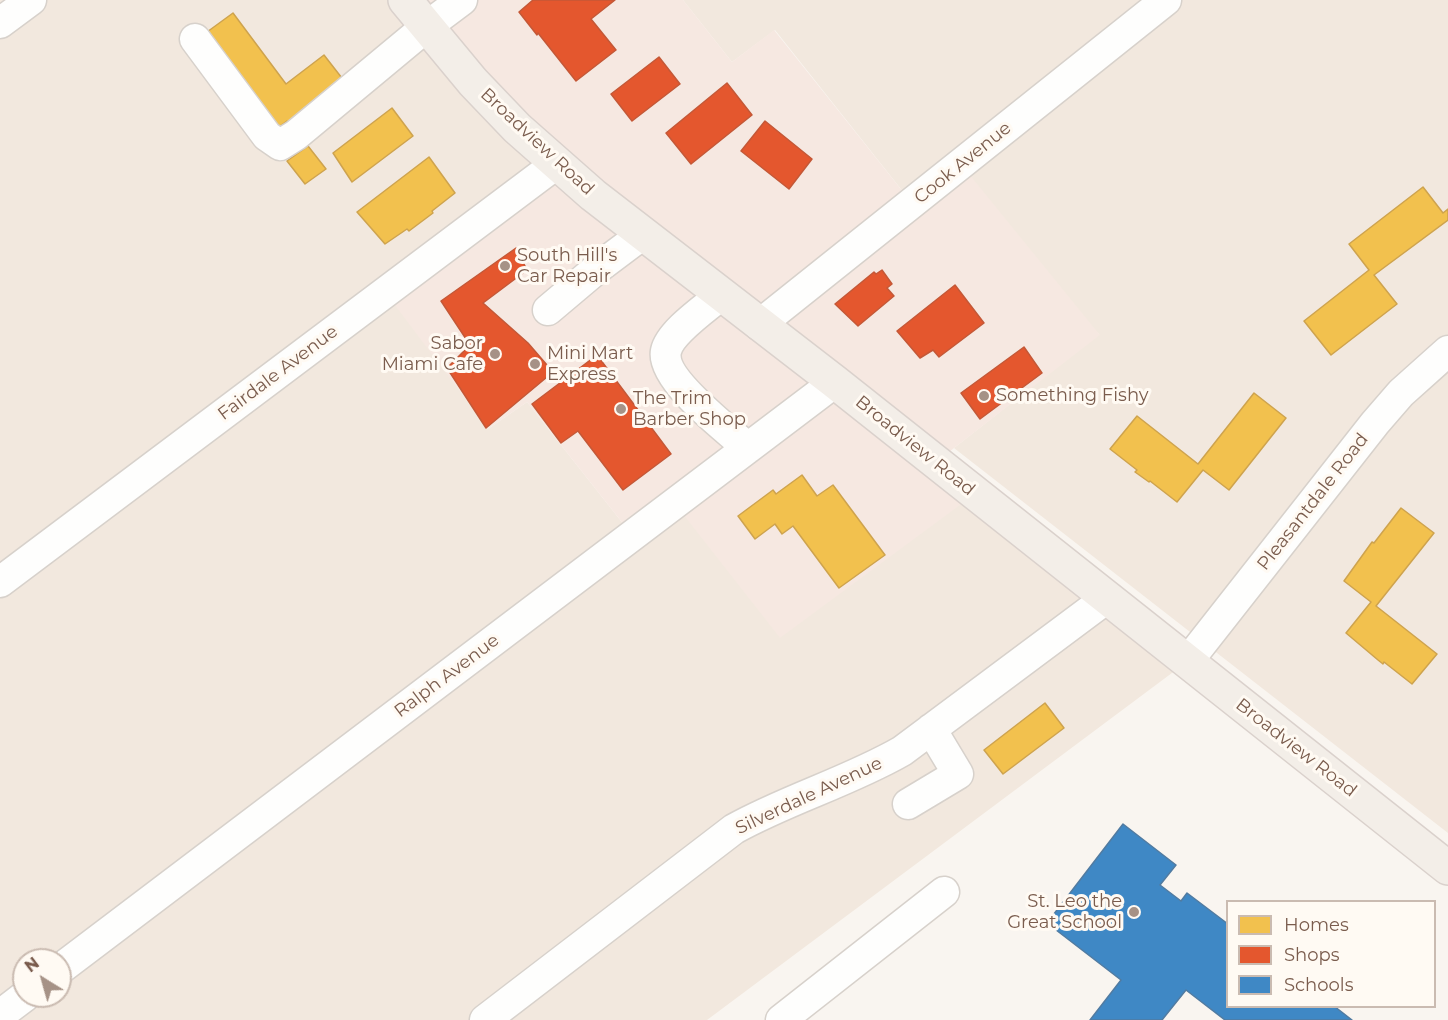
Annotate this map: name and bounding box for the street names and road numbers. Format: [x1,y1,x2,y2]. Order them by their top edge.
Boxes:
street label: Broadview Road [476,84,598,200]
street label: Cook Avenue [910,117,1016,209]
street label: Fairdale Avenue [214,321,342,425]
street label: Broadview Road [851,391,979,501]
street label: Pleasantdale Road [1253,429,1373,575]
street label: Ralph Avenue [390,630,504,722]
street label: Broadview Road [1231,694,1361,802]
street label: Silverdale Avenue [732,753,886,839]

